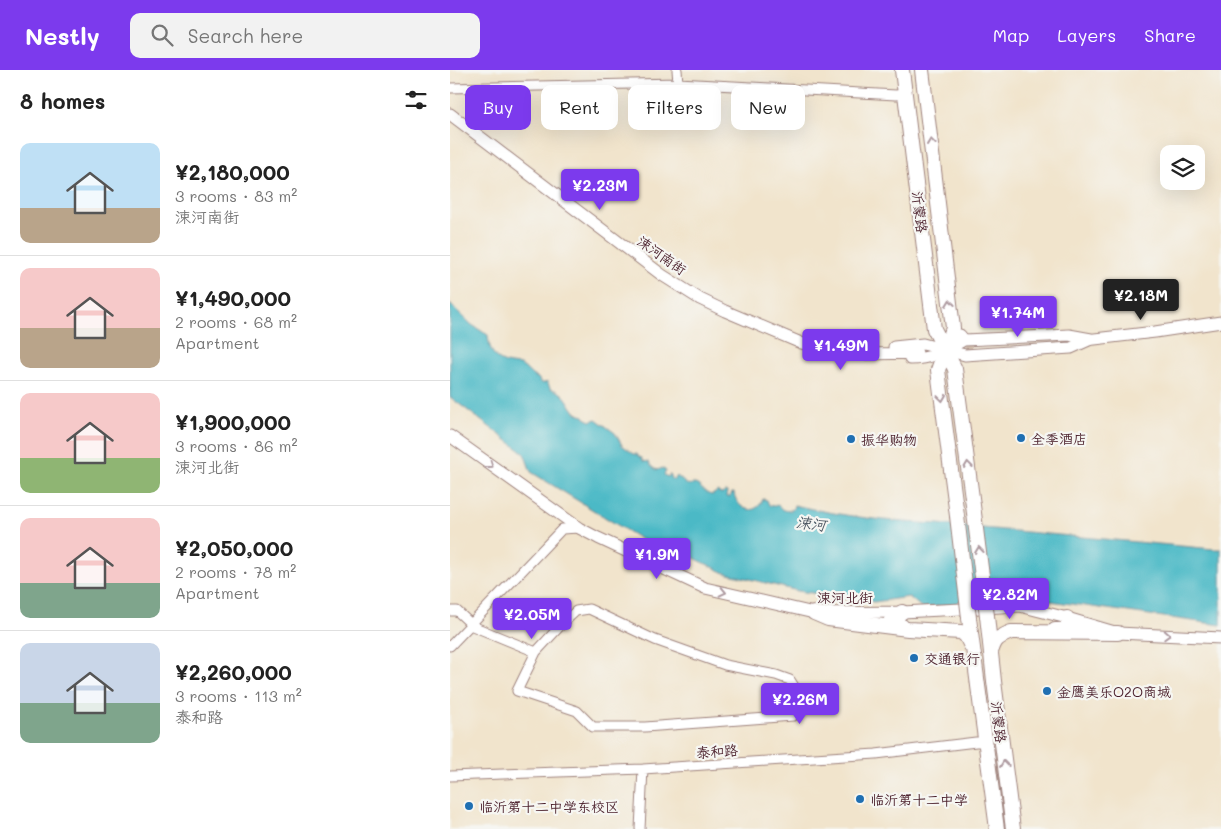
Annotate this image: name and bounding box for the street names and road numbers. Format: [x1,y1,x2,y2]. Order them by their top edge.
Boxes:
street label: 沂蒙路 [908,190,932,234]
street label: 涑河南街 [634,231,690,279]
street label: 涑河北街 [817,588,873,607]
street label: 沂蒙路 [987,700,1011,744]
street label: 泰和路 [695,740,739,762]

